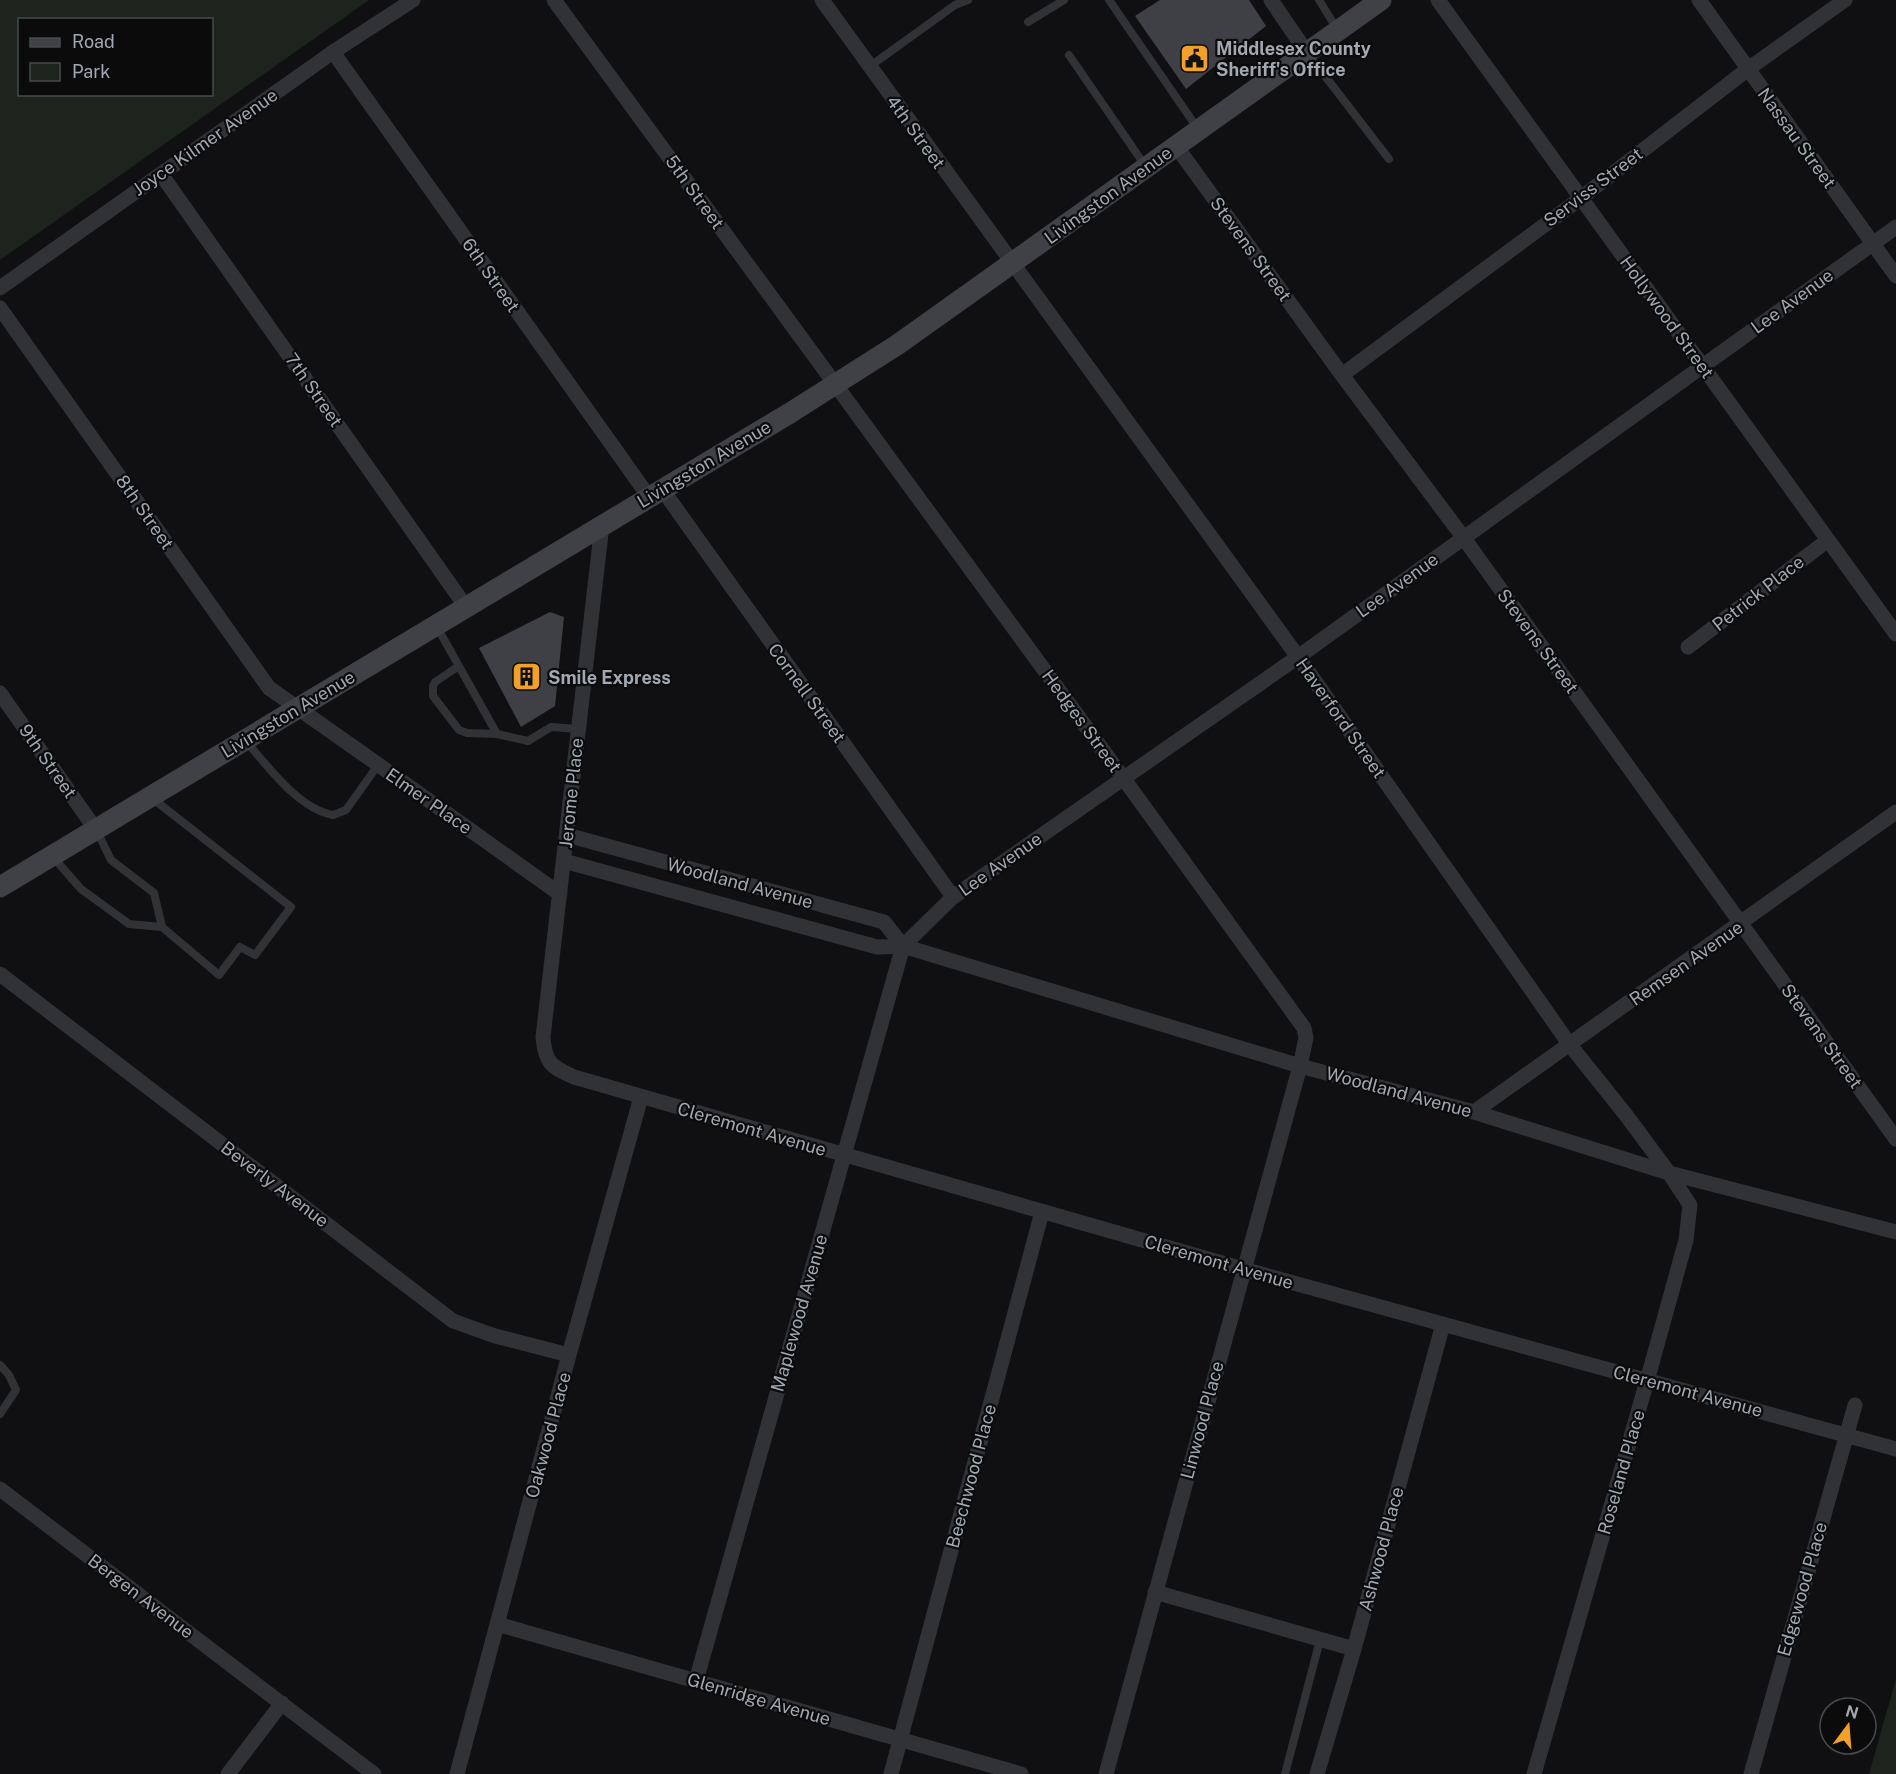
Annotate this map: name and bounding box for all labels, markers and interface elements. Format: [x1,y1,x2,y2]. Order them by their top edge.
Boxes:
legend [18,18,213,96]
text: Road [72,31,115,52]
place label: Middlesex County Sheriff's Office [1216,38,1371,80]
public building icon: Middlesex County Sheriff's Office [1179,42,1211,74]
text: Park [72,61,110,82]
street label: Joyce Kilmer Avenue [129,84,281,200]
street label: Nassau Street [1754,84,1840,192]
street label: 4th Street [882,91,950,173]
street label: Livingston Avenue [1040,142,1176,248]
street label: Serviss Street [1539,143,1647,231]
street label: 5th Street [661,151,729,233]
street label: Stevens Street [1206,193,1296,305]
street label: 6th Street [458,234,524,316]
street label: Hollywood Street [1616,252,1718,382]
street label: Lee Avenue [1747,264,1837,338]
street label: 7th Street [281,349,347,431]
street label: Livingston Avenue [633,416,775,512]
street label: 8th Street [112,471,178,553]
street label: Lee Avenue [1352,548,1442,622]
street label: Petrick Place [1708,551,1808,635]
street label: Stevens Street [1493,585,1583,697]
street label: Cornell Street [764,639,850,747]
street label: Haverford Street [1292,654,1390,782]
building icon: Smile Express [511,661,543,693]
street label: Livingston Avenue [217,666,359,762]
street label: Hedges Street [1038,666,1126,776]
place label: Smile Express [548,667,671,688]
street label: 9th Street [15,720,81,802]
street label: Jerome Place [555,737,587,849]
street label: Elmer Place [382,764,476,838]
street label: Lee Avenue [954,828,1046,900]
street label: Woodland Avenue [665,853,815,913]
street label: Remsen Avenue [1625,916,1747,1010]
street label: Stevens Street [1777,980,1867,1092]
street label: Woodland Avenue [1324,1062,1474,1122]
street label: Cleremont Avenue [675,1098,829,1160]
street label: Beverly Avenue [217,1137,333,1231]
street label: Cleremont Avenue [1142,1231,1296,1293]
street label: Maplewood Avenue [766,1232,832,1394]
street label: Linwood Place [1176,1359,1228,1481]
street label: Cleremont Avenue [1611,1361,1765,1421]
street label: Oakwood Place [521,1370,575,1500]
street label: Beechwood Place [942,1402,1000,1550]
street label: Roseland Place [1593,1407,1649,1537]
street label: Ashwood Place [1354,1485,1408,1613]
street label: Edgewood Place [1773,1519,1831,1659]
street label: Bergen Avenue [84,1549,198,1643]
street label: Glenridge Avenue [685,1668,833,1730]
north arrow [1818,1696,1878,1756]
text: N [1843,1701,1861,1723]

